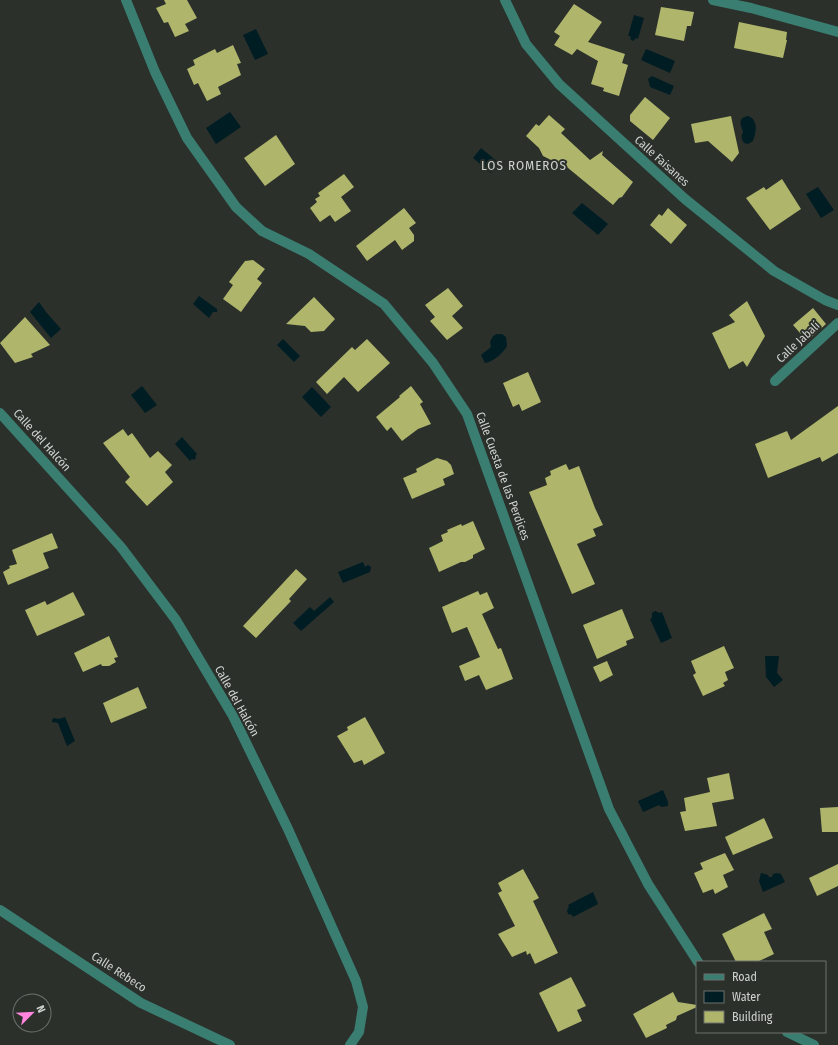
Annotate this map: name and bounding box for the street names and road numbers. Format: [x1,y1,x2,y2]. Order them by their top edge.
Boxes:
street label: Calle Faisanes [632,133,692,189]
street label: Calle Jabalí [773,318,823,366]
street label: Calle del Halcón [10,406,74,474]
street label: Calle Cuesta de las Perdices [473,410,533,542]
street label: Calle del Halcón [212,663,262,739]
street label: Calle Rebeco [89,949,149,995]

